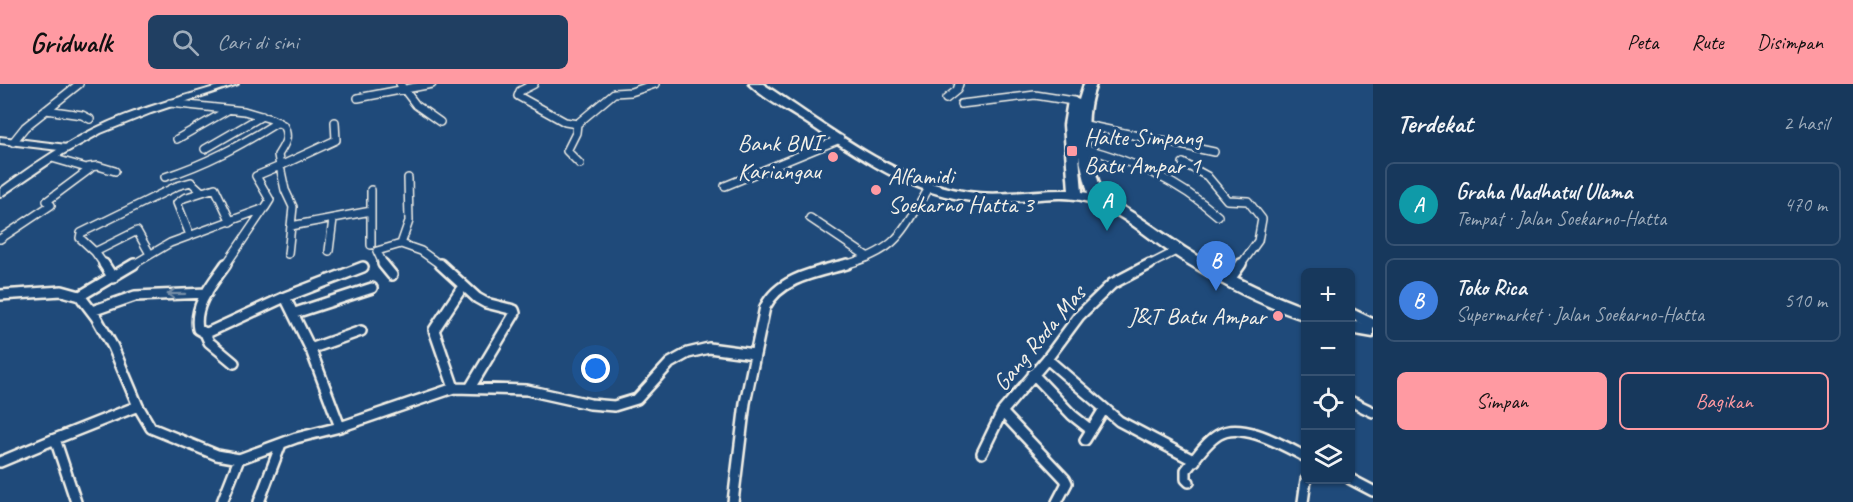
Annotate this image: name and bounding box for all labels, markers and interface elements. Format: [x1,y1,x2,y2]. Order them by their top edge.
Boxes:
search box [148,15,568,69]
text: Gridwalk [30,25,112,60]
icon: search [169,26,202,59]
text: Cari di sini [217,28,298,56]
text: Peta [1627,29,1658,55]
text: Rute [1691,29,1724,55]
text: Disimpan [1757,29,1823,55]
text: Terdekat [1397,107,1473,140]
text: 2 hasil [1783,111,1829,136]
place label: Halte Simpang Batu Ampar 1 [1084,122,1204,180]
place label: Bank BNI Kariangau [737,128,826,186]
marker: Halte Simpang Batu Ampar 1 [1065,144,1079,158]
marker: Bank BNI Kariangau [826,150,840,164]
place label: Alfamidi Soekarno Hatta 3 [888,161,1036,219]
text: Graha Nadhatul Ulama [1456,178,1632,206]
pin: A [1088,182,1126,231]
marker: Alfamidi Soekarno Hatta 3 [869,183,883,197]
text: A [1413,192,1424,217]
text: 470 m [1784,192,1827,217]
text: Tempat · Jalan Soekarno-Hatta [1456,206,1666,231]
pin: B [1196,242,1236,291]
map controls [1301,268,1355,484]
button: + [1301,268,1355,322]
text: Toko Rica [1456,274,1527,302]
street label: Gang Roda Mas [986,277,1094,397]
one-way arrow [167,288,187,300]
text: B [1413,288,1424,313]
text: 510 m [1784,288,1827,313]
place label: J&T Batu Ampar [1128,301,1268,331]
text: Supermarket · Jalan Soekarno-Hatta [1456,302,1704,327]
marker: J&T Batu Ampar [1271,309,1285,323]
button: − [1301,322,1355,376]
your location [581,354,610,383]
button: Simpan [1397,372,1607,430]
button: Bagikan [1619,372,1829,430]
button: locate [1301,376,1355,430]
button: layers [1301,430,1355,484]

